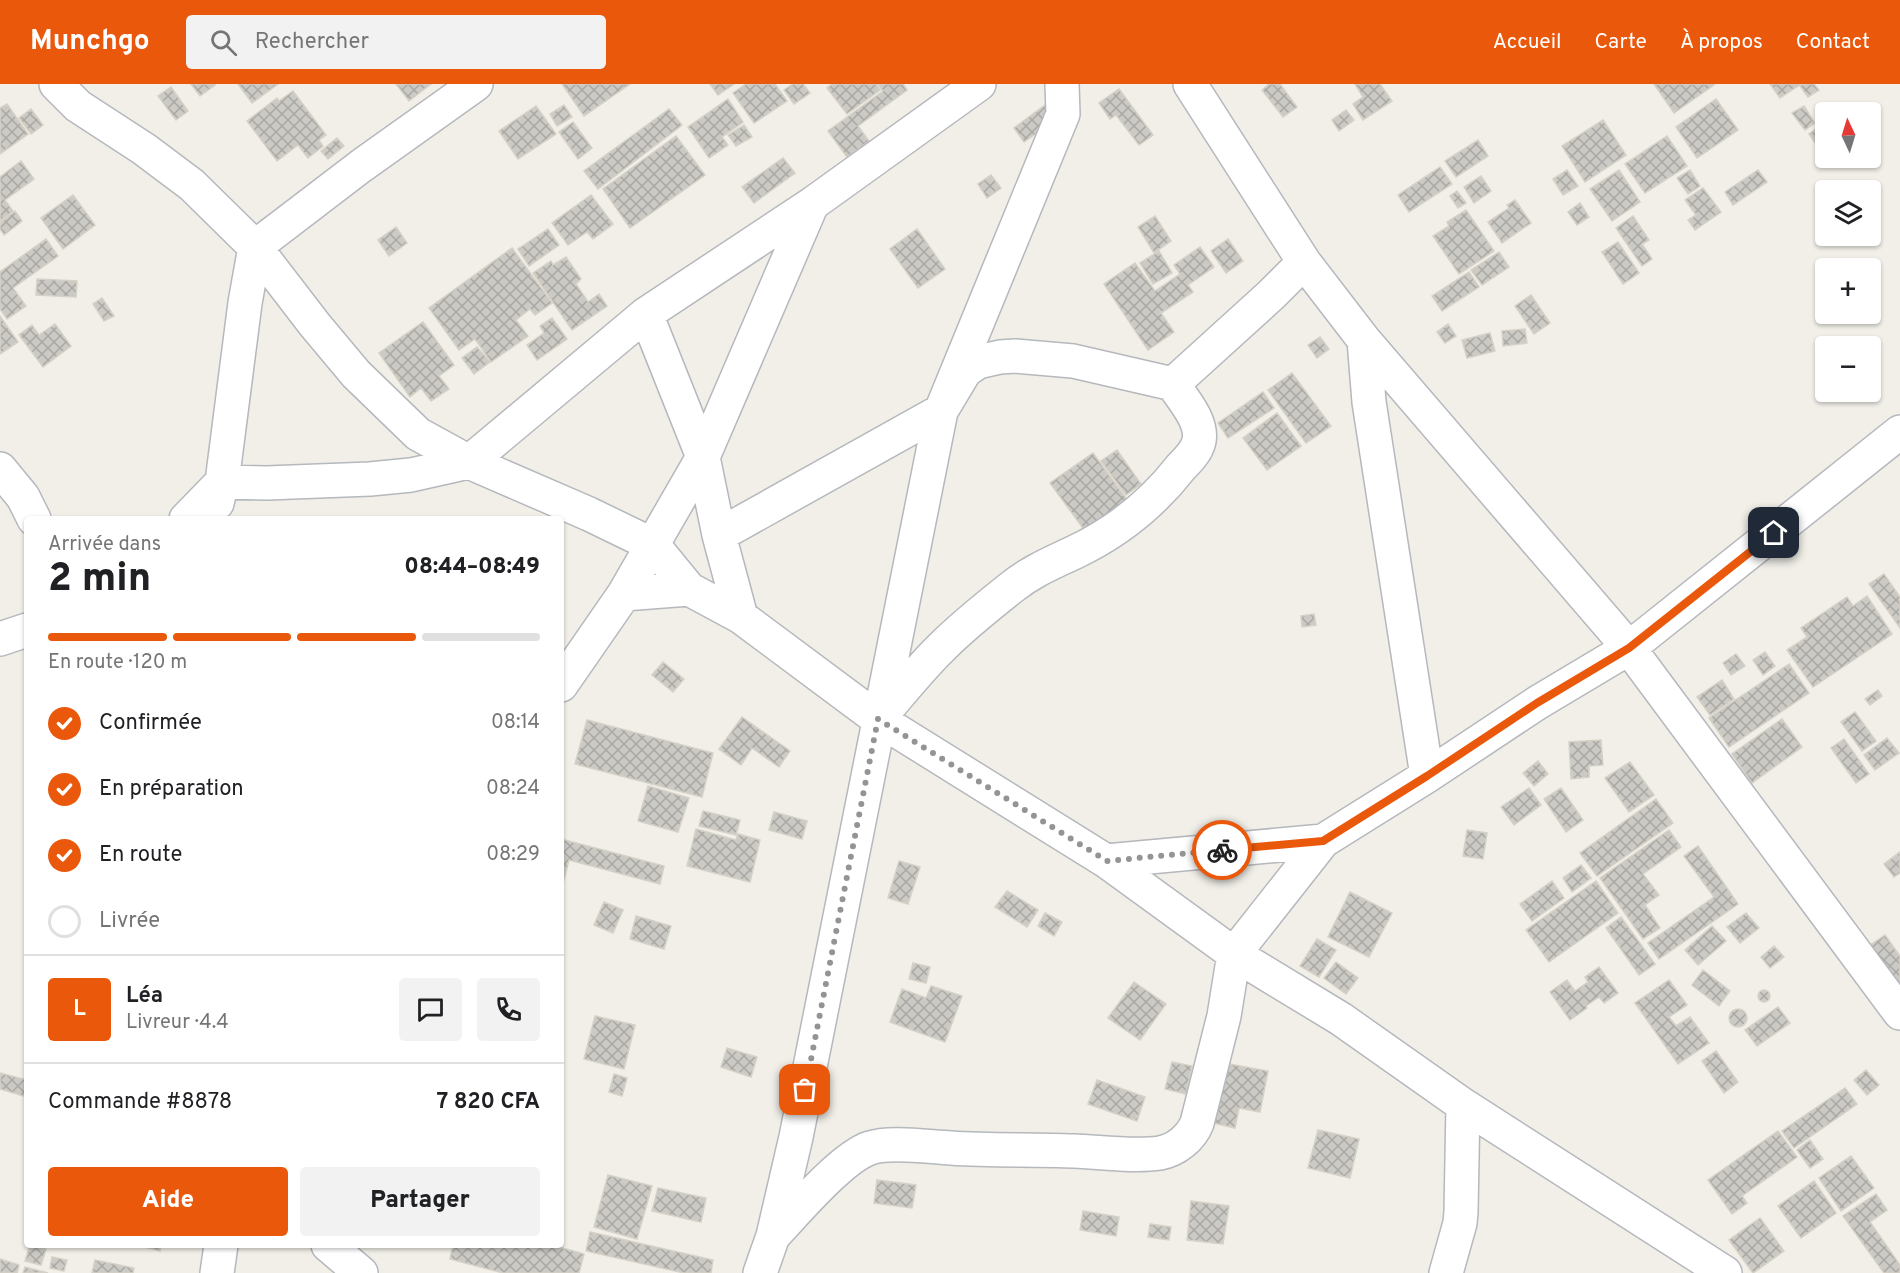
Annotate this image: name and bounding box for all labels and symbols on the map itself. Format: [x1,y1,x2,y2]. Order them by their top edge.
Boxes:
north arrow [1815,102,1881,168]
pin [1748,507,1799,558]
courier [1192,820,1252,880]
pin [779,1064,830,1115]

